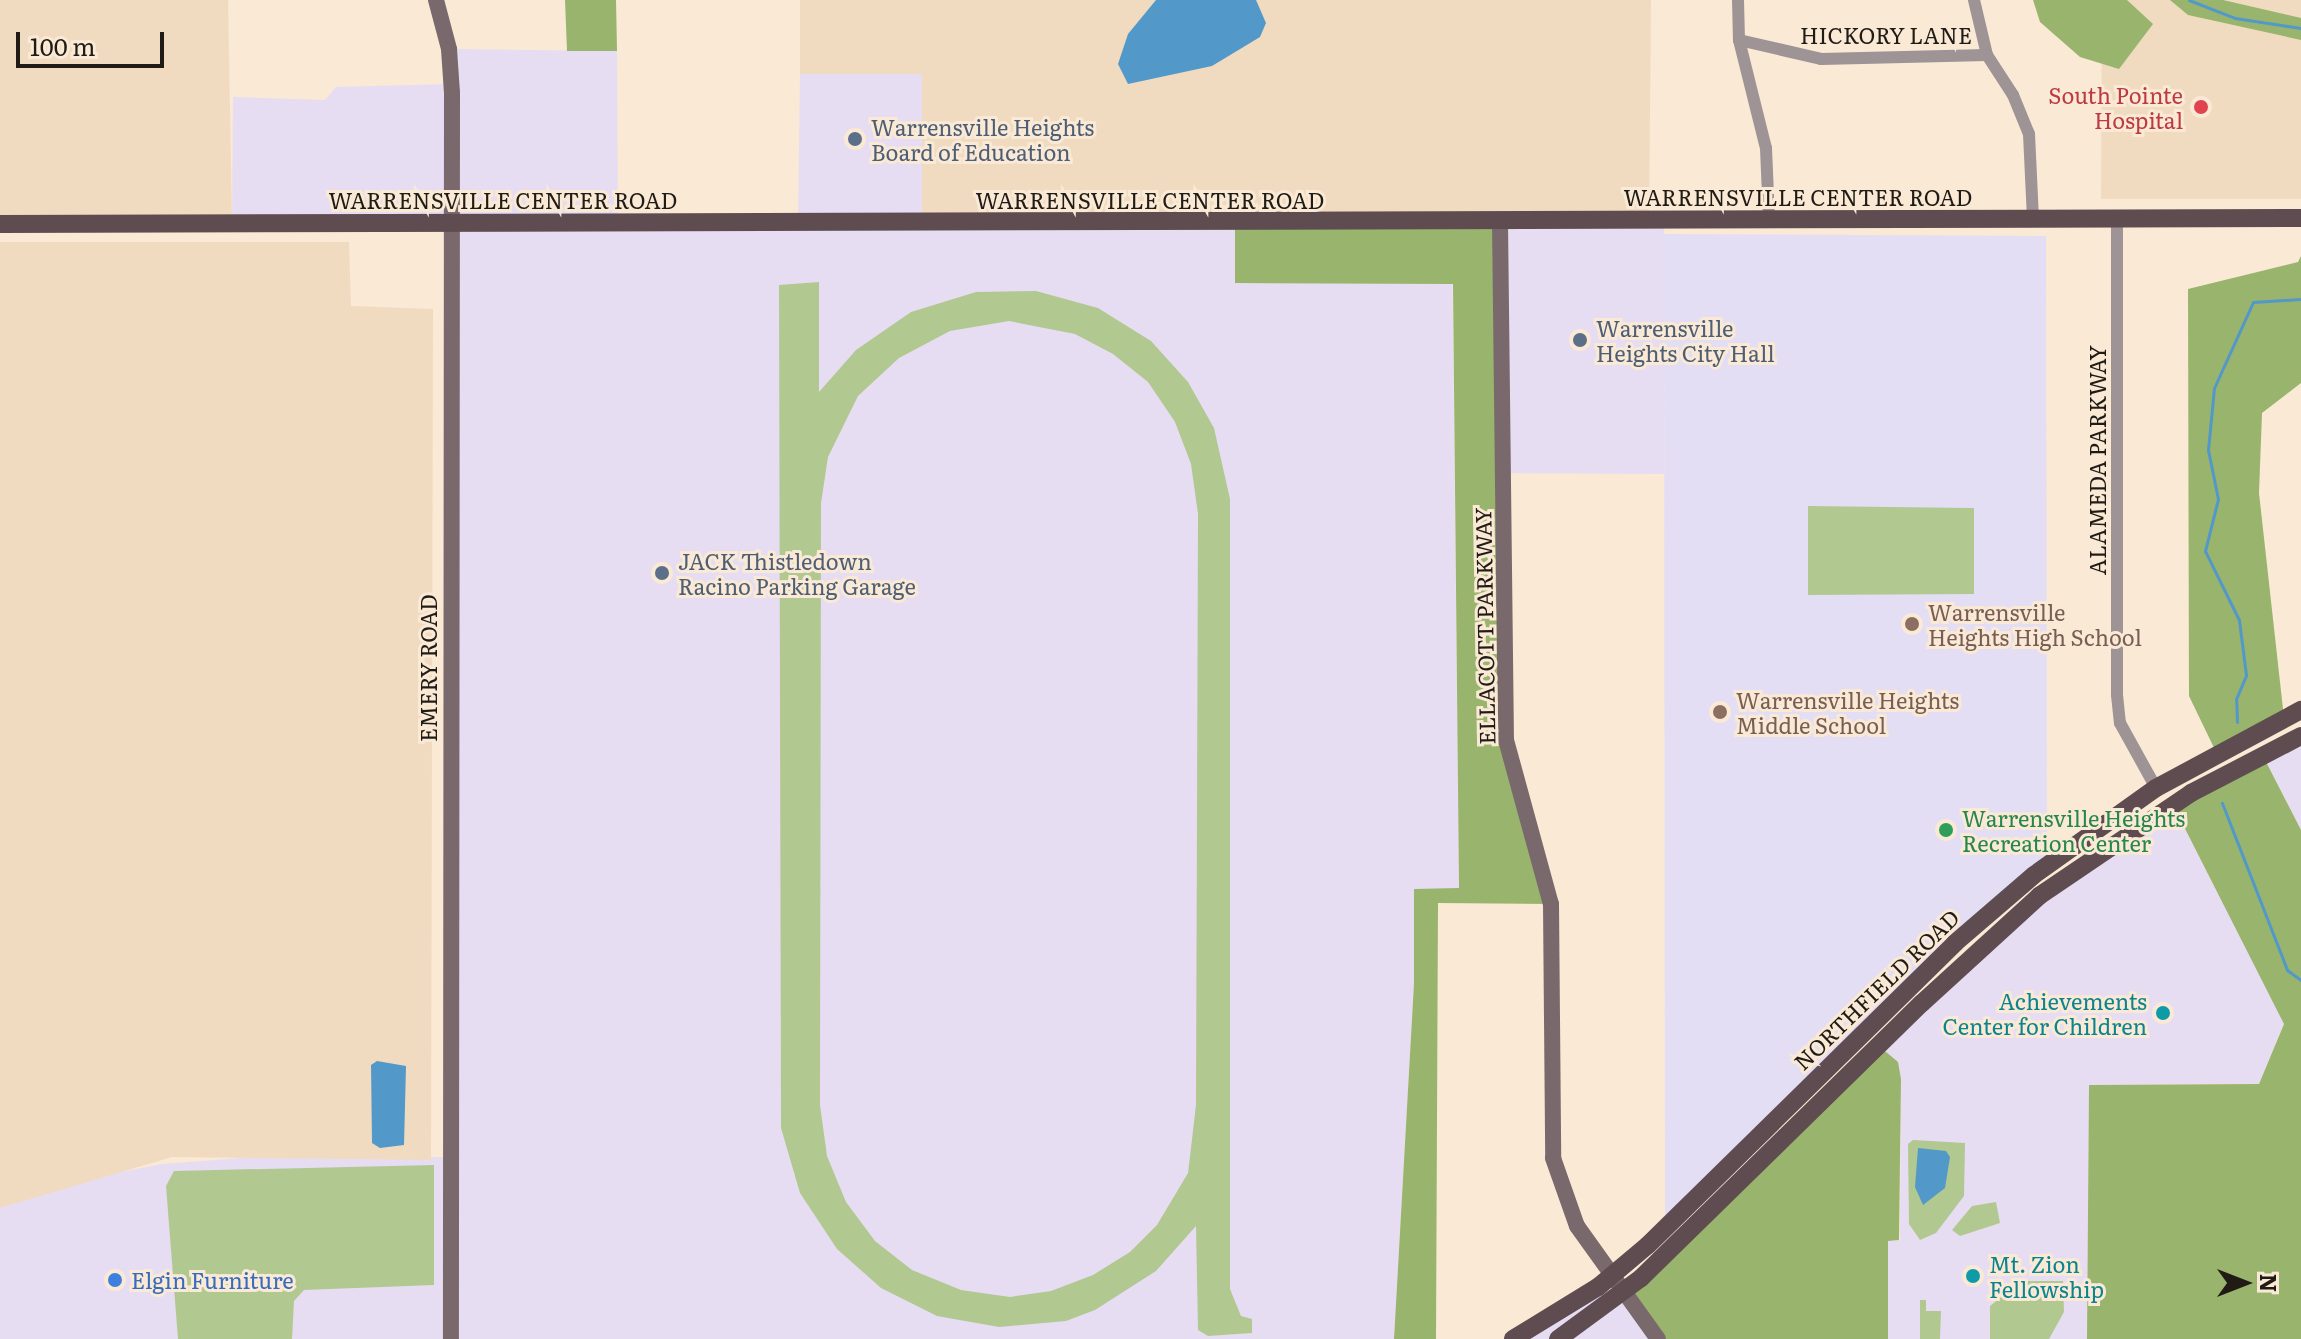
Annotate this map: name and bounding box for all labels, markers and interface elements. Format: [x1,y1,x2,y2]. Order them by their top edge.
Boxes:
scale bar [20,16,168,66]
street label: HICKORY LANE [1800,22,1972,48]
text: 100 m [30,28,96,63]
place label: South Pointe Hospital [2048,81,2183,132]
marker: South Pointe Hospital [2190,96,2212,118]
place label: Warrensville Heights Board of Education [871,113,1094,164]
marker: Warrensville Heights Board of Education [846,130,864,148]
street label: WARRENSVILLE CENTER ROAD [1624,184,1972,210]
street label: WARRENSVILLE CENTER ROAD [329,187,677,213]
street label: WARRENSVILLE CENTER ROAD [976,187,1324,213]
place label: Warrensville Heights City Hall [1596,314,1775,366]
marker: Warrensville Heights City Hall [1571,331,1589,349]
street label: ALAMEDA PARKWAY [2084,345,2110,575]
street label: ELLACOTT PARKWAY [1469,507,1499,745]
place label: JACK Thistledown Racino Parking Garage [678,547,916,598]
marker: JACK Thistledown Racino Parking Garage [653,564,671,582]
street label: EMERY ROAD [415,594,441,742]
place label: Warrensville Heights High School [1928,598,2142,650]
marker: Warrensville Heights High School [1903,615,1921,633]
place label: Warrensville Heights Middle School [1736,686,1959,738]
marker: Warrensville Heights Middle School [1711,703,1729,721]
place label: Warrensville Heights Recreation Center [1962,804,2185,856]
marker: Warrensville Heights Recreation Center [1937,821,1955,839]
street label: NORTHFIELD ROAD [1788,903,1964,1075]
place label: Achievements Center for Children [1942,987,2147,1038]
marker: Achievements Center for Children [2154,1004,2172,1022]
north arrow [2205,1243,2285,1323]
place label: Mt. Zion Fellowship [1989,1250,2104,1302]
place label: Elgin Furniture [131,1267,294,1293]
marker: Mt. Zion Fellowship [1964,1267,1982,1285]
marker: Elgin Furniture [106,1271,124,1289]
text: N [2253,1274,2286,1292]

